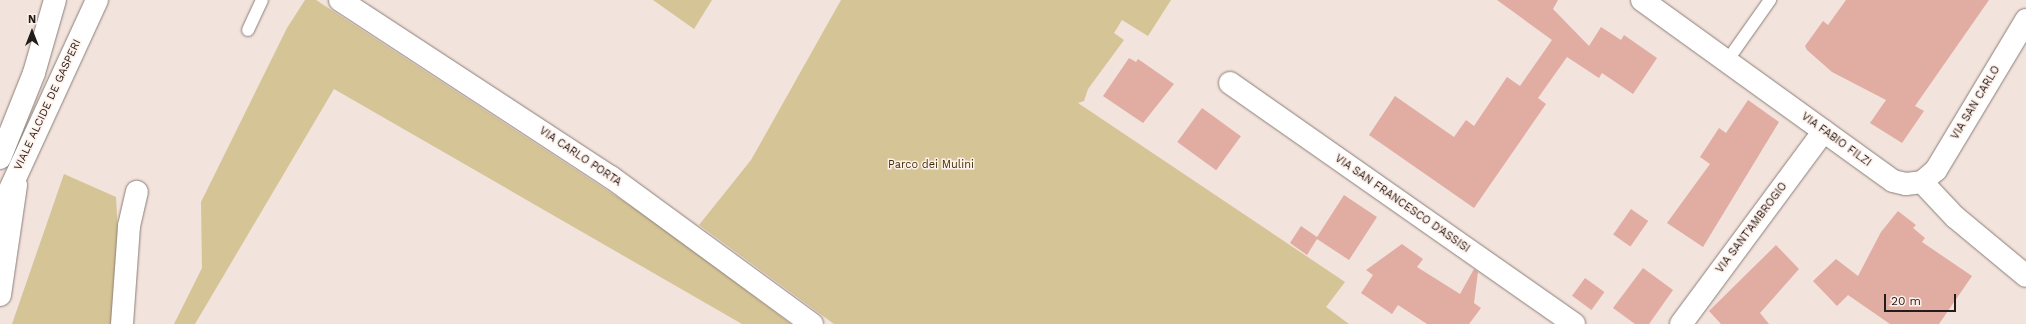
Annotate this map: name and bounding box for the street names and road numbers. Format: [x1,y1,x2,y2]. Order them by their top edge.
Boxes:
street label: VIALE ALCIDE DE GASPERI [12,37,84,173]
street label: VIA SAN CARLO [1949,64,2003,142]
street label: VIA FABIO FILZI [1798,110,1874,170]
street label: VIA CARLO PORTA [536,124,624,190]
street label: VIA SAN FRANCESCO D'ASSISI [1332,152,1472,256]
street label: VIA SANT'AMBROGIO [1713,180,1791,276]

